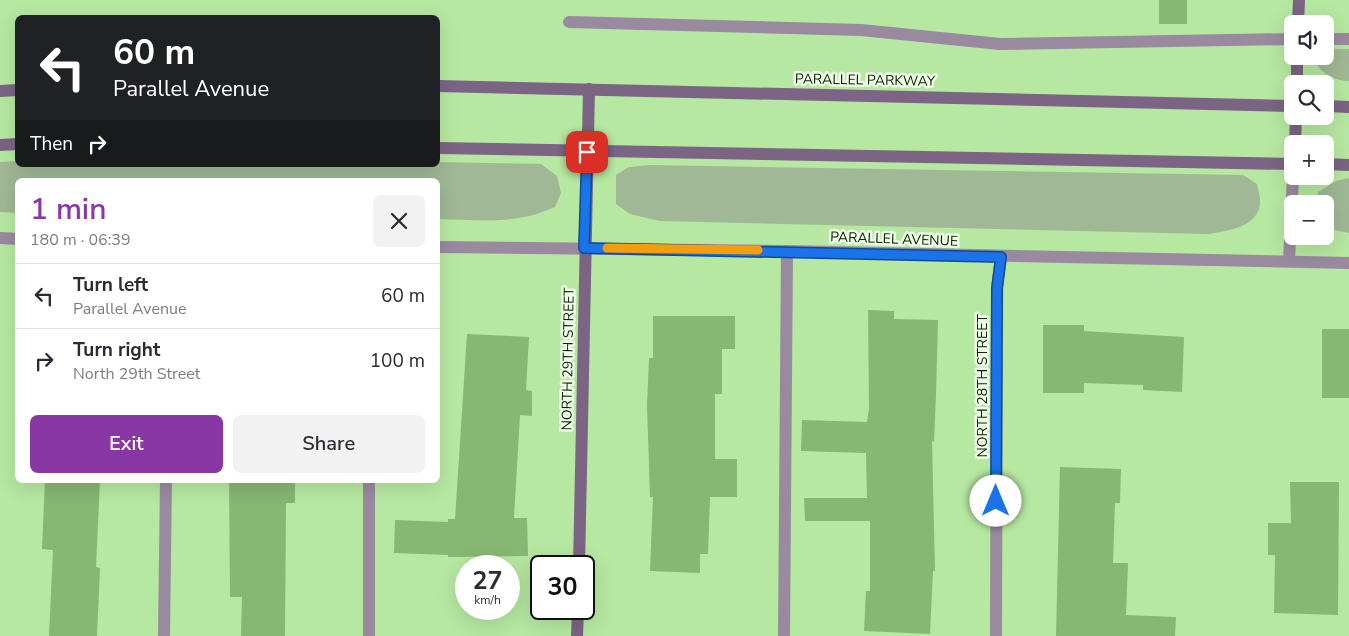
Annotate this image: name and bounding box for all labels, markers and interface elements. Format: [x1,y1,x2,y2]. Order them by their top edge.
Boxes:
map controls [1284,15,1334,245]
button: sound [1284,15,1334,65]
text: 60 m [113,29,195,76]
icon: left [30,35,95,100]
street label: PARALLEL PARKWAY [795,69,936,91]
text: Parallel Avenue [113,74,269,104]
button: search [1284,75,1334,125]
icon: right [83,130,111,158]
text: Then [30,131,73,157]
pin [566,131,608,173]
button: + [1284,135,1334,185]
icon: arrive [573,138,601,166]
text: 1 min [30,189,106,230]
button: close [373,195,425,247]
button: − [1284,195,1334,245]
street label: PARALLEL AVENUE [830,227,958,251]
text: 180 m · 06:39 [30,229,131,251]
text: Turn left [73,272,148,298]
icon: left [30,282,58,310]
text: 60 m [381,283,425,309]
street label: NORTH 29TH STREET [557,287,579,431]
text: Parallel Avenue [73,298,187,320]
street label: NORTH 28TH STREET [973,314,992,458]
text: Turn right [73,337,160,363]
icon: right [30,347,58,375]
text: 100 m [370,348,425,374]
text: North 29th Street [73,363,200,385]
button: Exit [30,415,223,473]
button: Share [233,415,425,473]
position arrow [969,474,1021,526]
speed limit sign: 30 [530,555,595,620]
text: 27 [472,564,503,598]
text: km/h [474,592,501,608]

